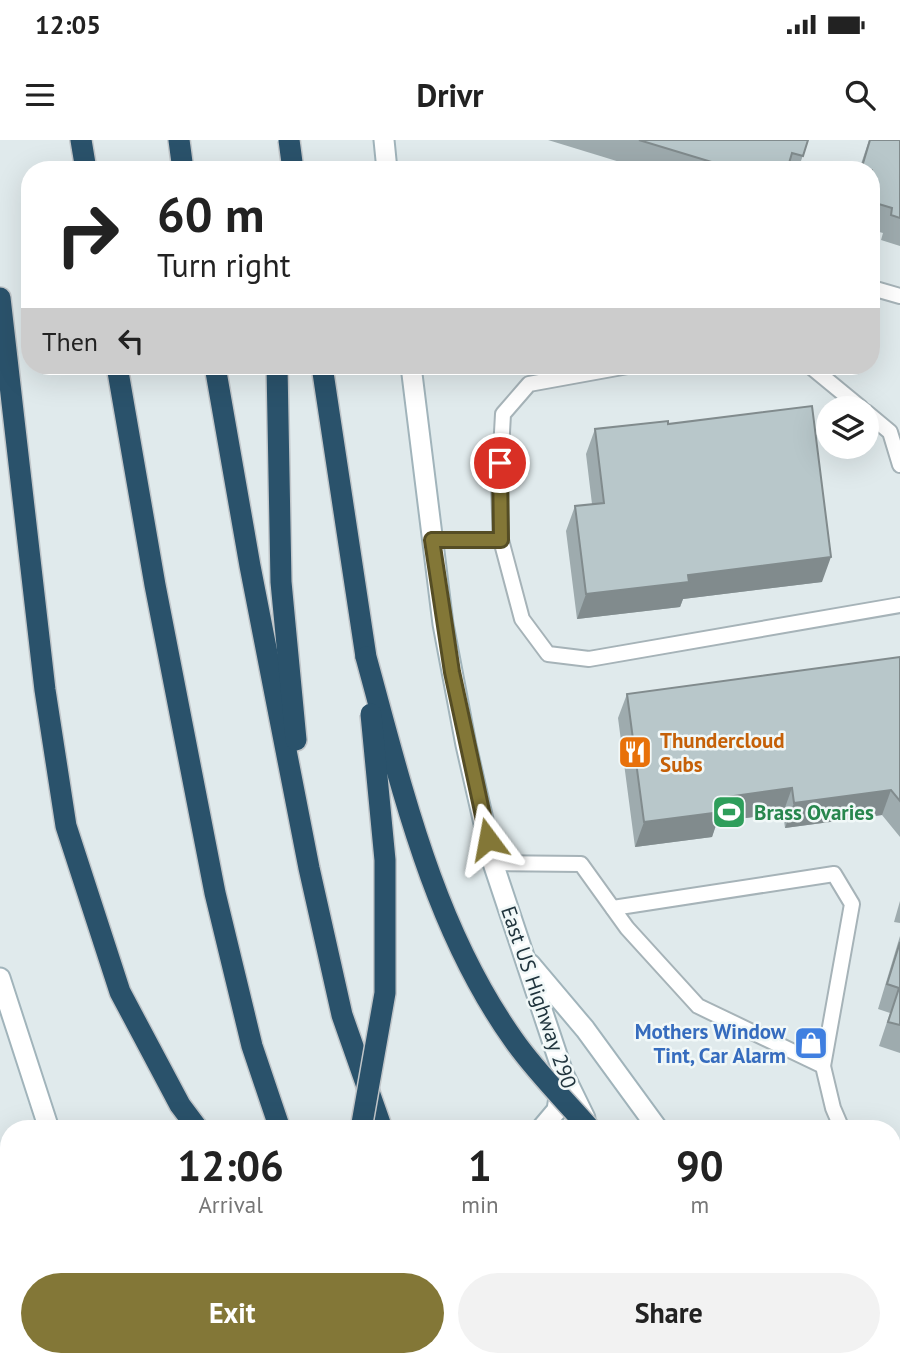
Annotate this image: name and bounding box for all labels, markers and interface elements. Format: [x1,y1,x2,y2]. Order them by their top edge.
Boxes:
text: 12:05 [35,8,101,41]
text: Drivr [416,74,484,116]
icon: menu [21,76,59,114]
icon: search [841,76,879,114]
text: 60 m [157,182,264,246]
icon: right [42,189,133,280]
text: Turn right [157,244,291,286]
icon: left [112,322,150,360]
text: Then [42,325,98,358]
map controls [816,396,879,459]
button: layers [816,396,879,459]
pin [470,433,530,493]
icon: arrive [481,444,519,482]
place label: Thundercloud Subs [660,727,785,778]
restaurant icon: Thundercloud Subs [616,733,654,771]
sports icon: Brass Ovaries [710,793,748,831]
place label: Brass Ovaries [754,799,874,826]
position arrow [451,802,525,876]
street label: East US Highway 290 [495,902,583,1092]
place label: Mothers Window Tint, Car Alarm [635,1018,787,1069]
shop icon: Mothers Window Tint, Car Alarm [792,1024,830,1062]
text: 12:06 [177,1138,284,1193]
text: 1 [468,1138,492,1193]
text: 90 [676,1138,724,1193]
text: Arrival [198,1190,263,1219]
text: min [461,1190,499,1219]
text: m [690,1190,709,1219]
button: Exit [21,1273,444,1353]
button: Share [458,1273,880,1353]

